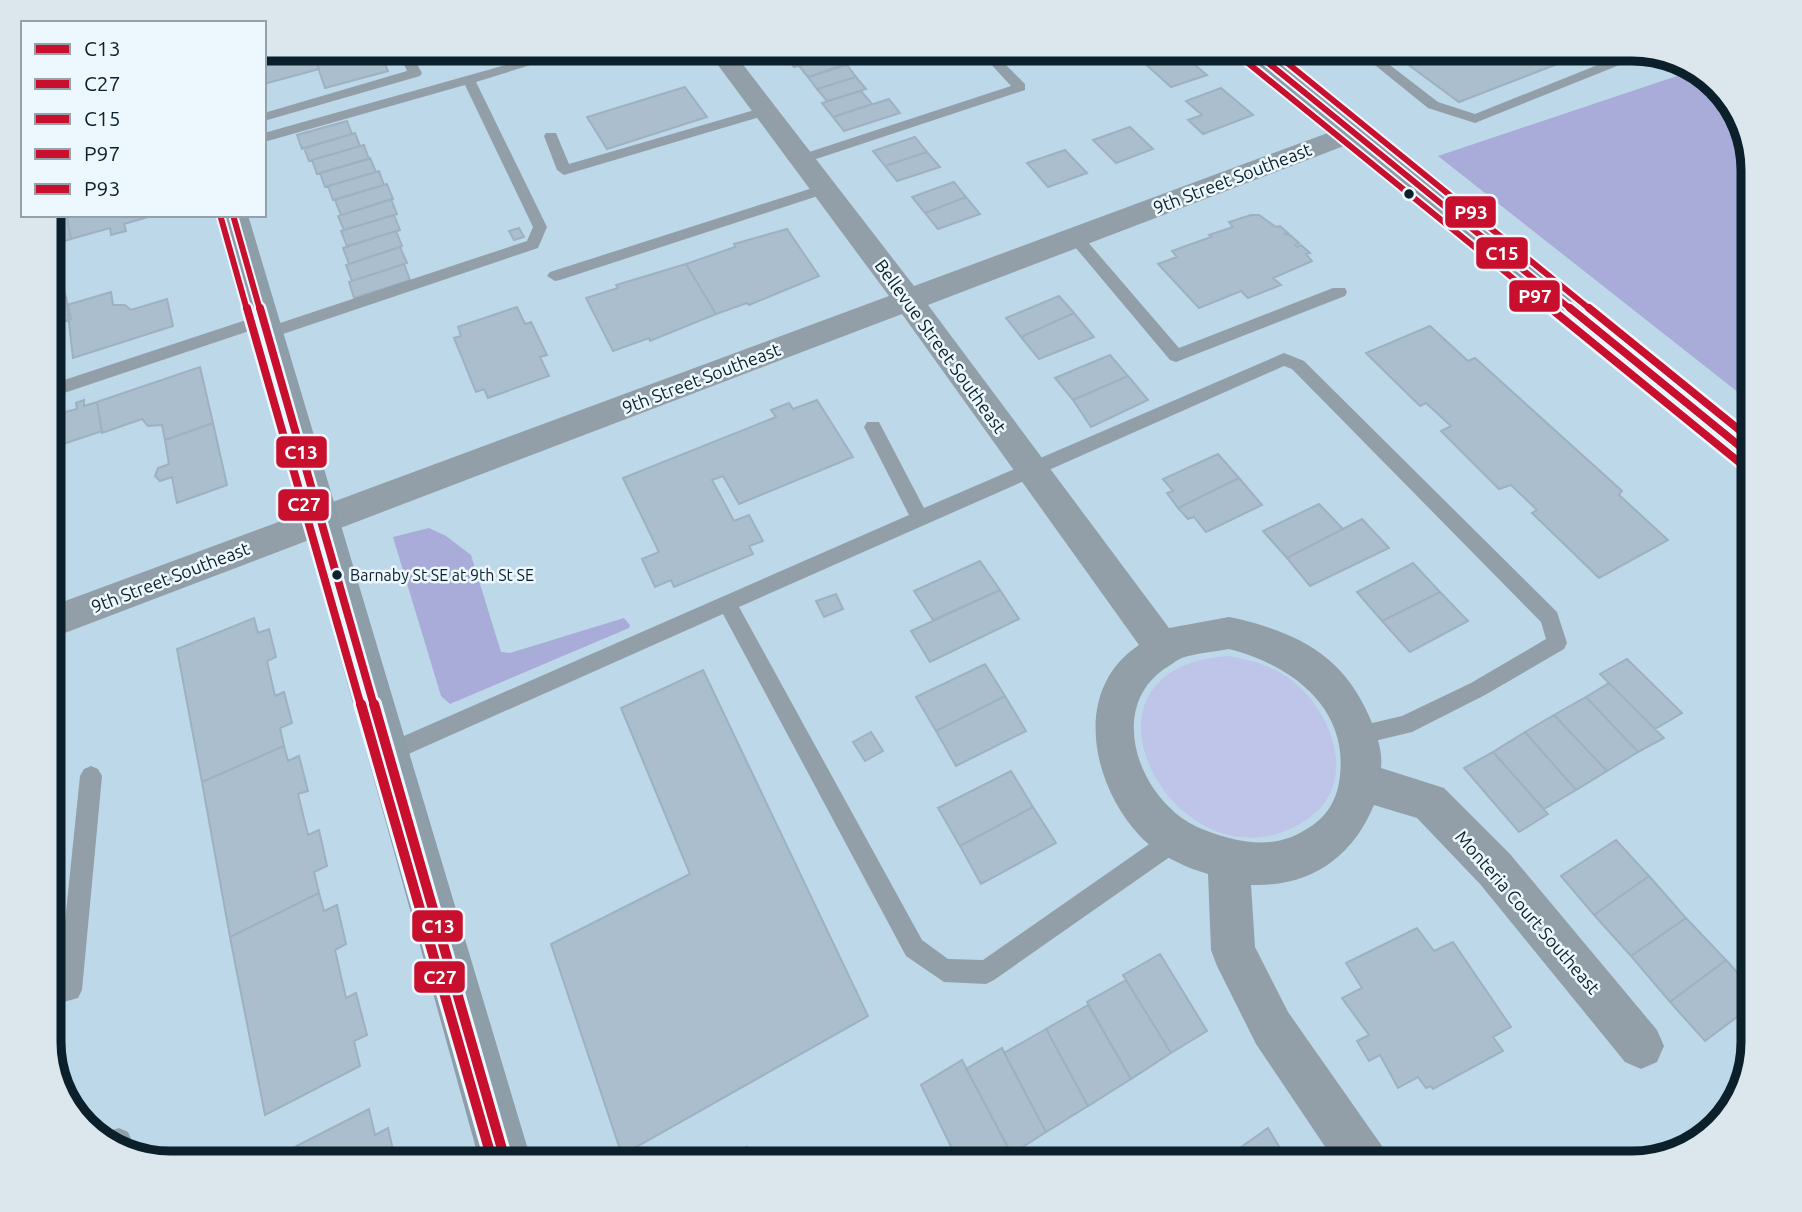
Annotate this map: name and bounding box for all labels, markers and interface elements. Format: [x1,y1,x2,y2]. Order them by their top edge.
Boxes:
legend [21,21,266,217]
text: C13 [84,36,121,60]
text: C27 [84,71,121,95]
text: C15 [84,106,121,130]
street label: 9th Street Southeast [1150,139,1314,217]
text: P97 [84,141,120,165]
text: P93 [84,176,120,200]
unlabelled marker [1402,187,1416,201]
line badge: P93 [1444,195,1497,229]
text: P93 [1454,201,1488,223]
line badge: C15 [1475,236,1529,270]
text: C15 [1485,242,1519,264]
street label: Bellevue Street Southeast [871,255,1011,437]
line badge: P97 [1508,279,1561,313]
text: P97 [1518,285,1552,307]
street label: 9th Street Southeast [619,339,783,417]
line badge: C13 [275,435,328,469]
text: C13 [284,441,318,463]
line badge: C27 [277,488,330,522]
text: C27 [287,493,321,515]
street label: 9th Street Southeast [88,538,252,616]
place label: Barnaby St SE at 9th St SE [350,566,534,584]
marker: Barnaby St SE at 9th St SE [330,568,344,582]
street label: Monteria Court Southeast [1452,826,1604,998]
line badge: C13 [411,909,464,943]
text: C13 [421,915,455,937]
line badge: C27 [413,960,466,994]
text: C27 [423,966,457,988]

